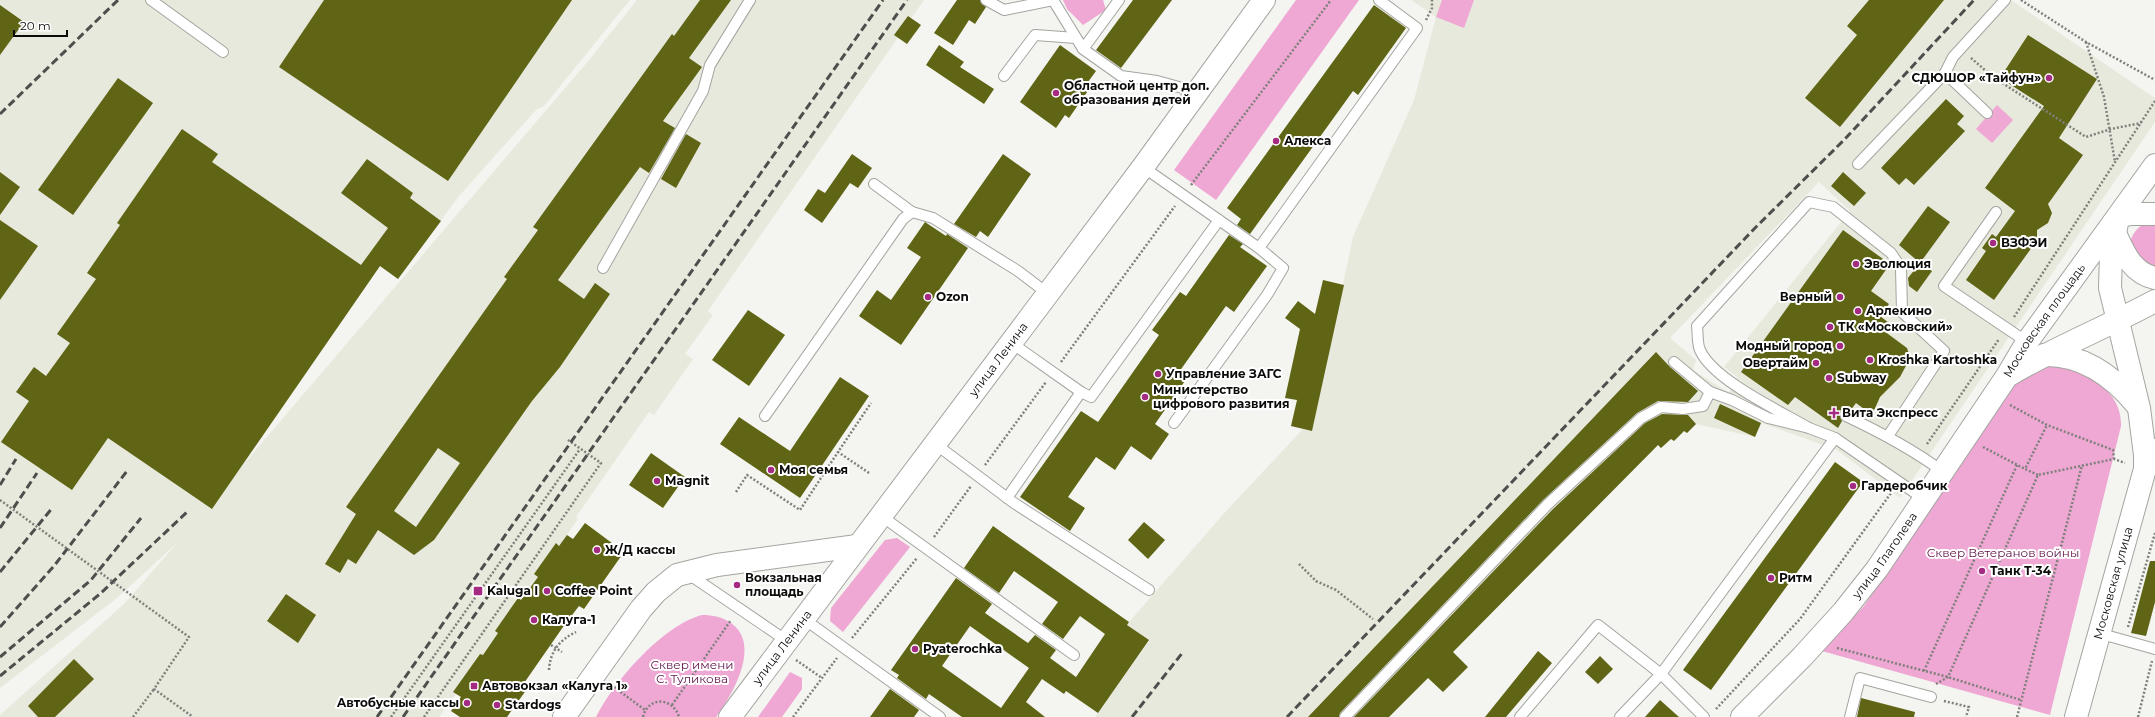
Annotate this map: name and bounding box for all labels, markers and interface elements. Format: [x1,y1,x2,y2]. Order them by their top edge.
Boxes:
scale bar [14,12,67,38]
text: 20 m [20,18,51,33]
place label: СДЮШОР «Тайфун» [1912,70,2041,85]
marker: СДЮШОР «Тайфун» [2044,73,2054,83]
place label: Областной центр доп. образования детей [1064,78,1209,107]
marker: Областной центр доп. образования детей [1051,88,1061,98]
place label: Алекса [1284,133,1331,148]
marker: Алекса [1271,136,1281,146]
place label: ВЗФЭИ [2001,235,2047,250]
marker: ВЗФЭИ [1988,238,1998,248]
place label: Эволюция [1864,256,1931,271]
marker: Эволюция [1851,259,1861,269]
street label: Московская площадь [2000,260,2088,380]
place label: Ozon [936,289,969,304]
place label: Верный [1780,289,1832,304]
marker: Ozon [923,292,933,302]
marker: Верный [1835,292,1845,302]
place label: Арлекино [1866,303,1932,318]
marker: Арлекино [1853,306,1863,316]
street label: улица Ленина [965,319,1031,400]
place label: ТК «Московский» [1838,319,1953,334]
marker: ТК «Московский» [1825,322,1835,332]
place label: Модный город [1735,338,1833,353]
marker: Модный город [1835,341,1845,351]
place label: Kroshka Kartoshka [1878,352,1997,367]
place label: Овертайм [1743,355,1808,370]
marker: Kroshka Kartoshka [1865,355,1875,365]
marker: Овертайм [1811,358,1821,368]
place label: Управление ЗАГС [1166,366,1282,381]
marker: Управление ЗАГС [1153,369,1163,379]
place label: Subway [1837,370,1887,385]
marker: Subway [1824,373,1834,383]
place label: Министерство цифрового развития [1153,382,1289,411]
marker: Министерство цифрового развития [1140,392,1150,402]
place label: Вита Экспресс [1842,405,1938,420]
marker: Вита Экспресс [1829,408,1839,418]
place label: Моя семья [779,462,848,477]
marker: Моя семья [766,465,776,475]
place label: Magnit [665,473,710,488]
marker: Magnit [652,476,662,486]
place label: Гардеробчик [1861,478,1948,493]
marker: Гардеробчик [1848,481,1858,491]
street label: улица Глаголева [1848,509,1920,602]
street label: Московская улица [2090,525,2136,641]
place label: Ж/Д кассы [605,542,675,557]
marker: Ж/Д кассы [592,545,602,555]
park label: Сквер Ветеранов войны [1927,545,2079,560]
place label: Танк Т-34 [1990,563,2052,578]
marker: Танк Т-34 [1977,566,1987,576]
place label: Вокзальная площадь [745,570,822,599]
place label: Ритм [1779,570,1812,585]
marker: Ритм [1766,573,1776,583]
marker: Вокзальная площадь [732,580,742,590]
place label: Kaluga I [487,583,538,598]
place label: Coffee Point [555,583,634,598]
marker: Kaluga I [472,585,484,597]
marker: Coffee Point [542,586,552,596]
street label: улица Ленина [749,607,815,688]
place label: Калуга-1 [542,612,596,627]
marker: Калуга-1 [529,615,539,625]
place label: Pyaterochka [923,641,1002,656]
marker: Pyaterochka [910,644,920,654]
park label: Сквер имени С. Туликова [650,657,734,686]
place label: Автовокзал «Калуга 1» [482,678,628,693]
marker: Автовокзал «Калуга 1» [469,681,479,691]
place label: Автобусные кассы [337,695,459,710]
place label: Stardogs [505,697,562,712]
marker: Автобусные кассы [462,698,472,708]
marker: Stardogs [492,700,502,710]

